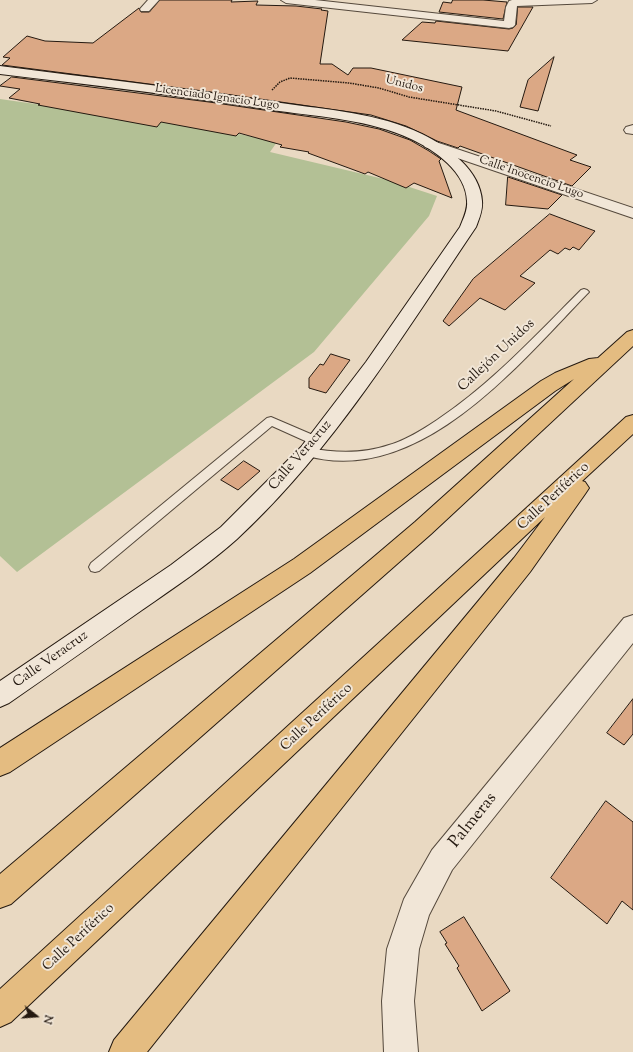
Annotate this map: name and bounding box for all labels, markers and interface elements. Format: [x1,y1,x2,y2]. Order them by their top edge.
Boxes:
street label: Unidos [384,73,424,97]
street label: Licenciado Ignacio Lugo [154,82,280,114]
street label: Calle Inocencio Lugo [477,153,585,203]
street label: Callejón Unidos [455,316,539,396]
street label: Calle Veracruz [266,417,336,495]
street label: Calle Periférico [515,459,593,535]
street label: Calle Veracruz [10,628,92,692]
street label: Calle Periférico [278,680,356,756]
street label: Palmeras [446,789,502,853]
street label: Calle Periférico [40,900,118,976]
north arrow [16,996,56,1036]
text: N [39,1013,56,1026]

